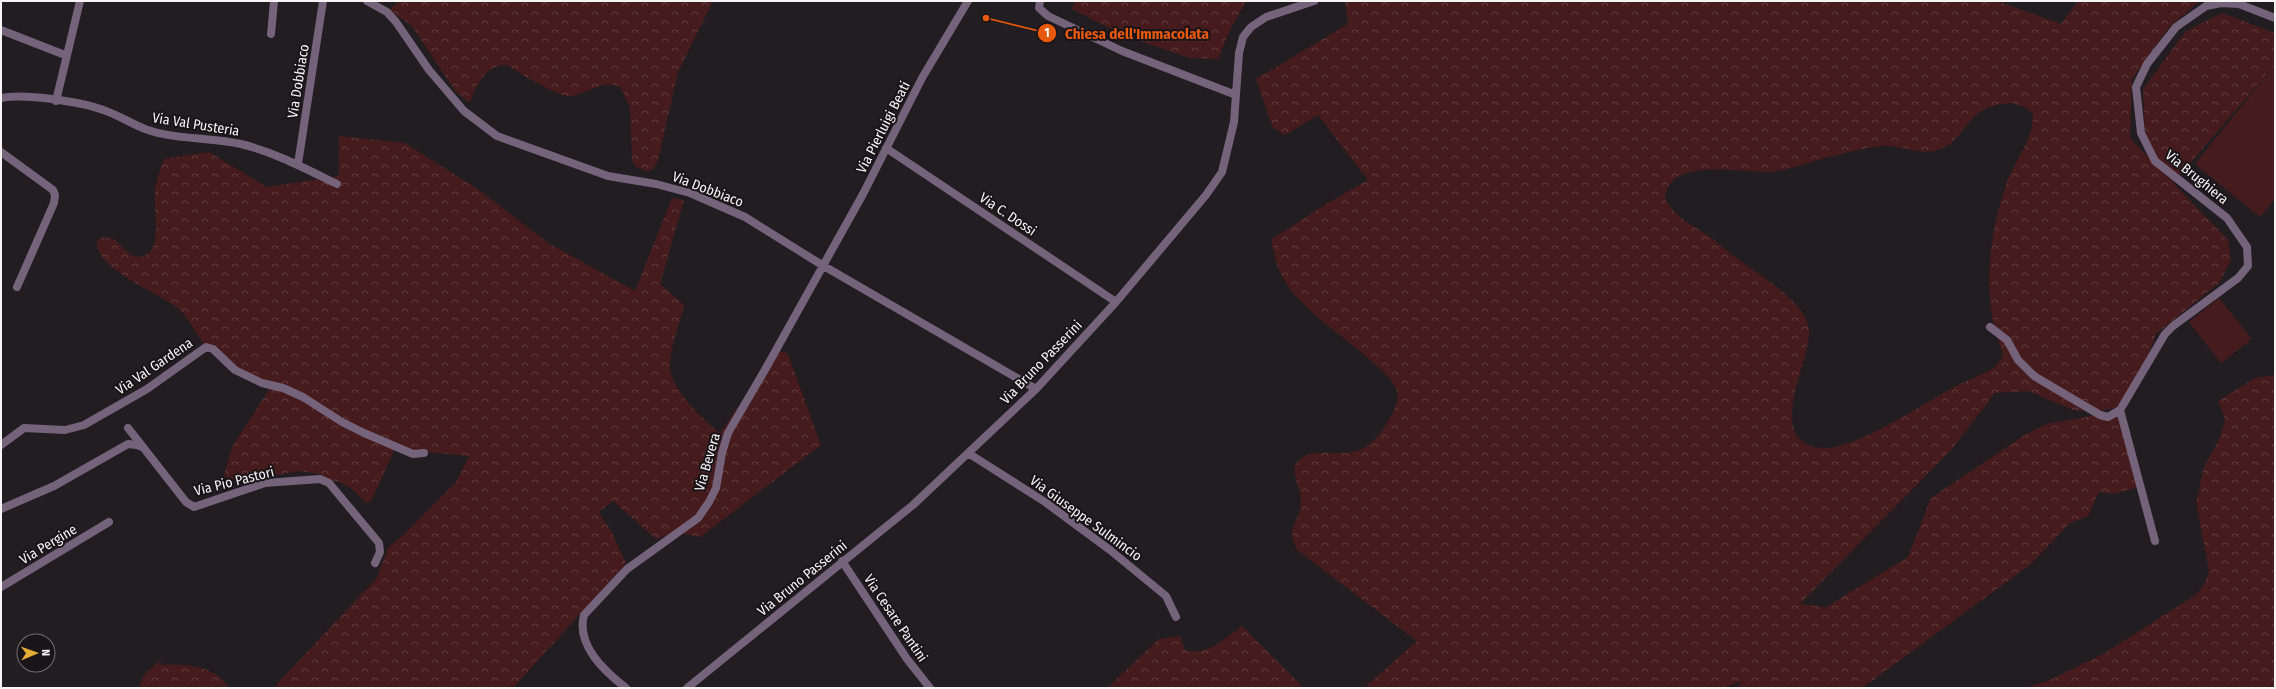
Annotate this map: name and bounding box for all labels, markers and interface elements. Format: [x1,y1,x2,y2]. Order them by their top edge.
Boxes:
callout: Chiesa dell'Immacolata [1037,20,1217,47]
text: Chiesa dell'Immacolata [1065,25,1210,43]
text: 1 [1044,26,1050,40]
street label: Via Dobbiaco [284,43,313,119]
street label: Via Pierluigi Beati [853,78,914,176]
street label: Via Val Pusteria [151,109,241,140]
street label: Via Brughiera [2162,147,2232,208]
street label: Via Dobbiaco [670,168,746,211]
street label: Via C. Dossi [976,189,1039,240]
street label: Via Bruno Passerini [997,317,1086,408]
street label: Via Val Gardena [113,334,196,398]
street label: Via Bevera [691,431,724,493]
street label: Via Pio Pastori [192,463,276,500]
street label: Via Giuseppe Sulmincio [1026,472,1145,565]
street label: Via Pergine [17,521,80,568]
street label: Via Bruno Passerini [754,537,850,620]
street label: Via Cesare Pantini [860,571,931,665]
north arrow [16,633,56,673]
text: N [39,649,52,656]

